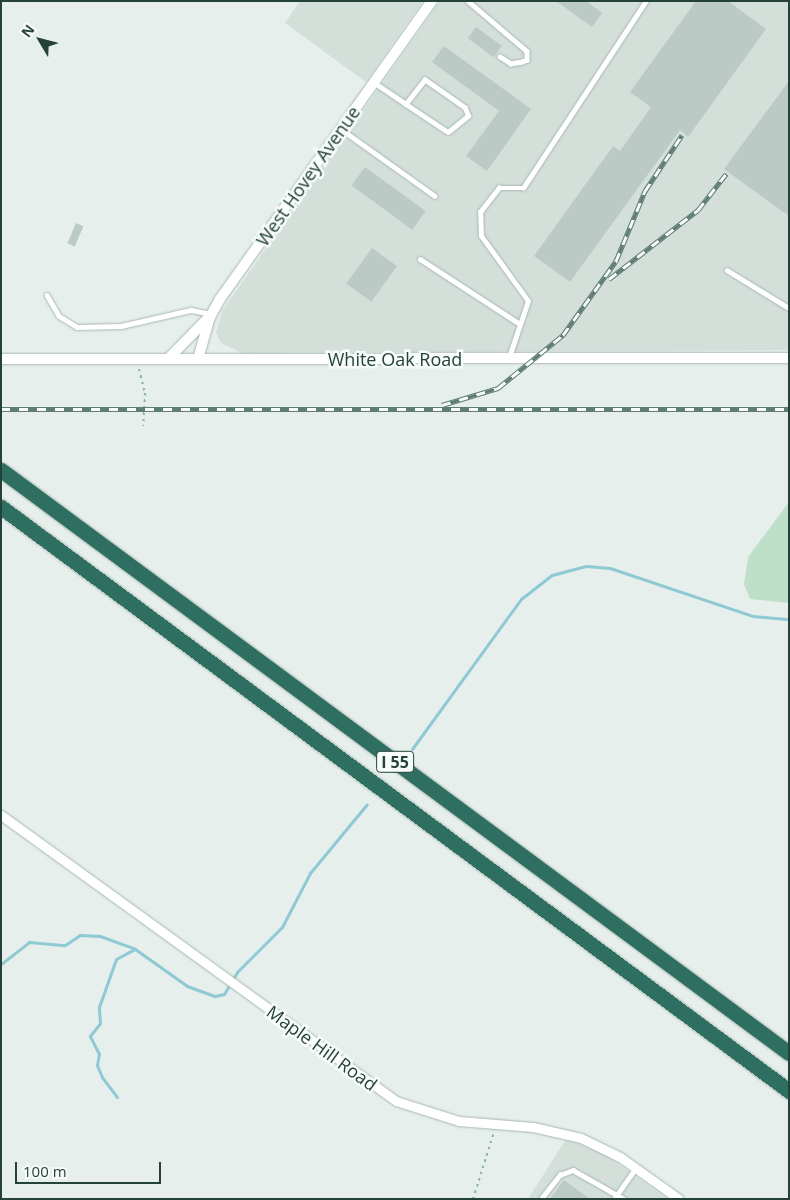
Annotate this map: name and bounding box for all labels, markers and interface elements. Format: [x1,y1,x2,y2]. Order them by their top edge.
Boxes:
north arrow [15,15,65,65]
text: N [17,20,39,41]
street label: West Hovey Avenue [252,102,364,250]
street label: White Oak Road [328,348,462,370]
road number: I 55 [375,749,415,776]
street label: Maple Hill Road [263,1001,381,1095]
scale bar [18,1152,164,1184]
text: 100 m [23,1161,67,1181]

